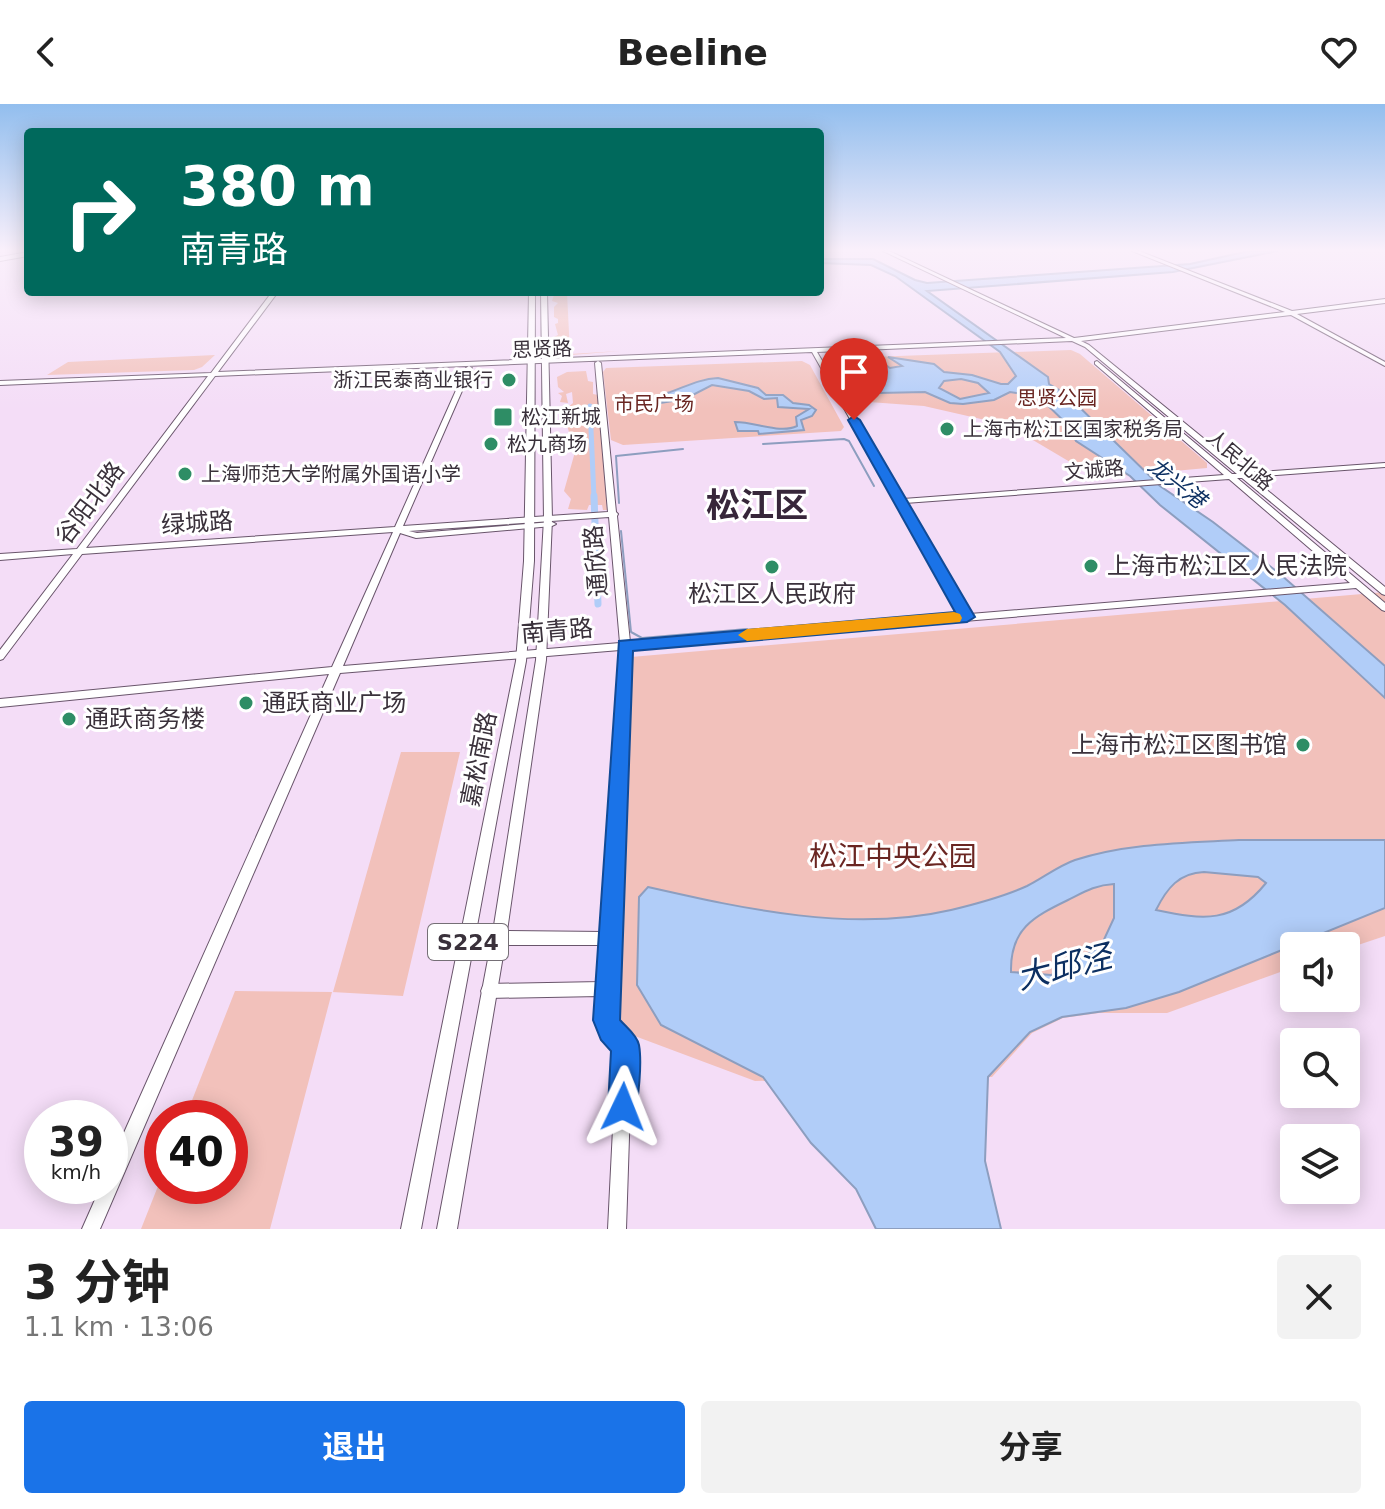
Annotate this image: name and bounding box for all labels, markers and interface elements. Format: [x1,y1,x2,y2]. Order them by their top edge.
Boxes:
icon: back [24,30,68,74]
icon: heart [1317,30,1361,74]
text: Beeline [617,32,768,73]
text: 380 m [180,153,375,218]
icon: right [48,160,152,264]
text: 南青路 [180,229,288,270]
street label: 思贤路 [512,336,572,362]
pin [820,338,888,420]
icon: arrive [832,350,876,394]
place label: 浙江民泰商业银行 [333,368,493,392]
marker: 浙江民泰商业银行 [500,371,518,389]
park label: 思贤公园 [1017,386,1097,410]
park label: 市民广场 [614,392,694,416]
place label: 松江新城 [521,405,601,429]
marker: 松江新城 [492,406,514,428]
place label: 上海市松江区国家税务局 [963,417,1183,441]
marker: 上海市松江区国家税务局 [938,420,956,438]
street label: 人民北路 [1202,425,1278,495]
place label: 松九商场 [507,432,587,456]
marker: 松九商场 [482,435,500,453]
water label: 龙兴港 [1143,453,1213,515]
street label: 文诚路 [1063,455,1125,485]
street label: 谷阳北路 [50,456,130,550]
place label: 上海师范大学附属外国语小学 [201,462,461,486]
marker: 上海师范大学附属外国语小学 [176,465,194,483]
district label: 松江区 [706,485,808,525]
street label: 绿城路 [160,507,234,539]
street label: 通欣路 [579,524,613,598]
place label: 上海市松江区人民法院 [1107,552,1347,580]
marker: 上海市松江区人民法院 [1082,557,1100,575]
marker: 松江区人民政府 [763,558,781,576]
place label: 松江区人民政府 [688,580,856,608]
street label: 南青路 [520,614,594,648]
place label: 通跃商业广场 [262,689,406,717]
marker: 通跃商业广场 [237,694,255,712]
place label: 通跃商务楼 [85,705,205,733]
street label: 嘉松南路 [456,709,502,809]
marker: 通跃商务楼 [60,710,78,728]
place label: 上海市松江区图书馆 [1071,731,1287,759]
marker: 上海市松江区图书馆 [1294,736,1312,754]
park label: 松江中央公园 [809,840,977,873]
road number: S224 [428,924,508,960]
map controls [1280,932,1360,1204]
button: sound [1280,932,1360,1012]
water label: 大邱泾 [1013,936,1118,997]
button: search [1280,1028,1360,1108]
position arrow [581,1065,665,1149]
speed limit sign: 40 [144,1100,248,1204]
text: 39 [48,1119,104,1165]
button: layers [1280,1124,1360,1204]
text: km/h [51,1160,101,1184]
text: 3 分钟 [24,1254,170,1310]
button: close [1277,1255,1361,1339]
text: 1.1 km · 13:06 [24,1312,214,1342]
button: 退出 [24,1401,685,1493]
button: 分享 [701,1401,1361,1493]

